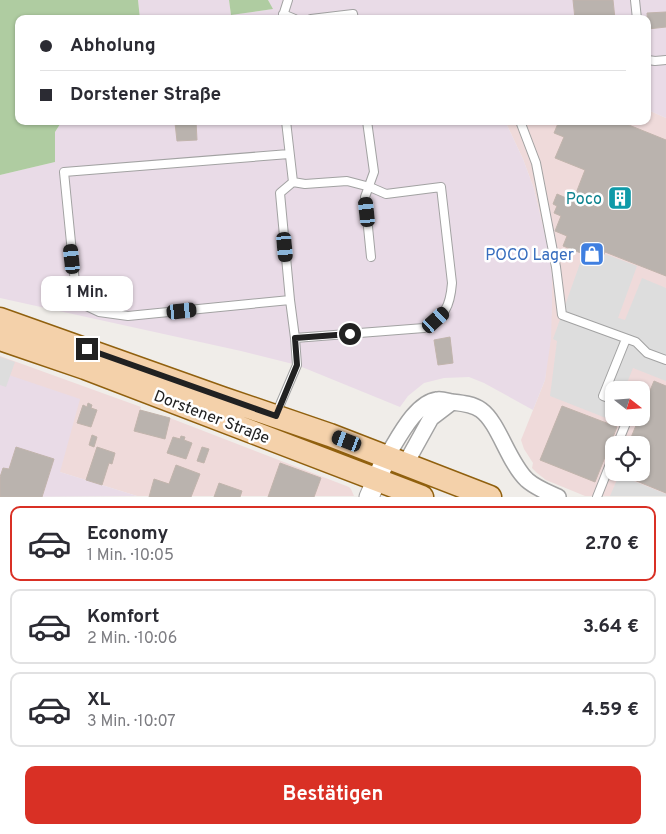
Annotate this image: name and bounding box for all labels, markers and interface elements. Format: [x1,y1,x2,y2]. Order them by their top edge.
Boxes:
text: Abholung [70,34,156,58]
text: Dorstener Straße [70,83,221,107]
building icon: Poco [607,185,633,211]
place label: Poco [566,190,602,210]
car [357,196,376,228]
car [276,231,293,263]
shop icon: POCO Lager [579,241,605,267]
car [62,243,81,275]
place label: POCO Lager [485,246,574,266]
callout: 1 Min. [41,276,133,312]
text: 1 Min. [66,283,108,303]
car [166,302,197,320]
car [419,304,452,336]
route start [339,323,361,345]
route end [76,338,98,360]
north arrow [605,381,650,426]
map controls [605,381,650,481]
street label: Dorstener Straße [151,387,272,449]
car [330,429,363,453]
button: locate [605,436,650,481]
icon: car [27,521,72,566]
text: Economy [87,522,168,546]
text: 2.70 € [585,532,639,556]
text: 1 Min. · 10:05 [87,546,174,566]
icon: car [27,604,72,649]
text: Komfort [87,605,159,629]
text: 3.64 € [583,615,639,639]
text: 2 Min. · 10:06 [87,629,177,649]
icon: car [27,687,72,732]
text: XL [87,688,110,712]
text: 4.59 € [582,698,639,722]
text: 3 Min. · 10:07 [87,712,176,732]
button: Bestätigen [25,766,641,824]

